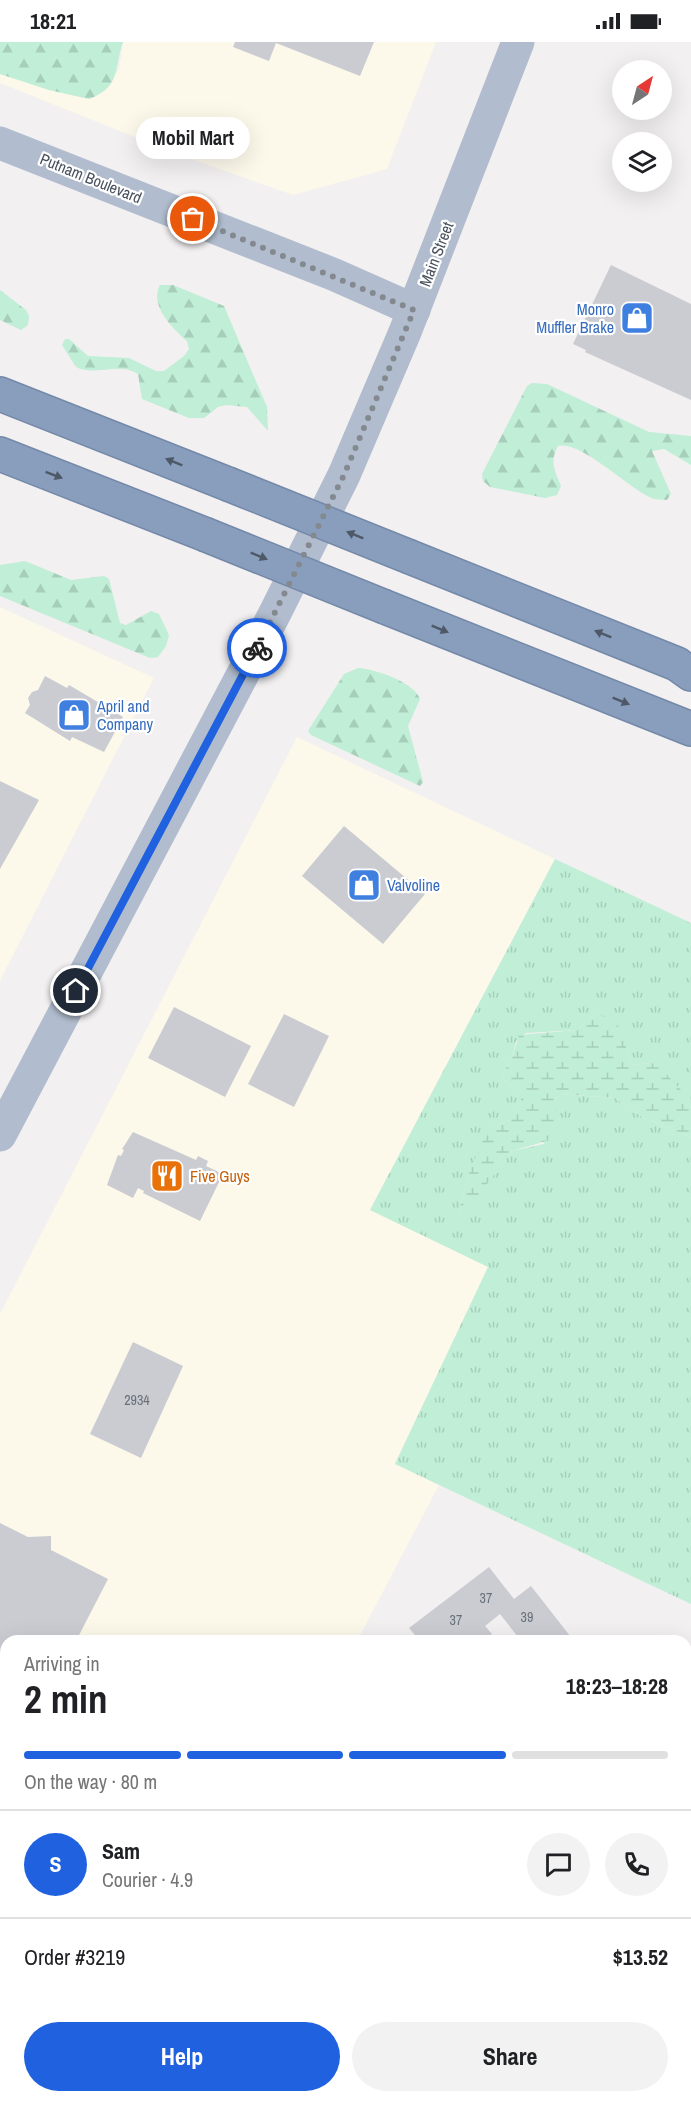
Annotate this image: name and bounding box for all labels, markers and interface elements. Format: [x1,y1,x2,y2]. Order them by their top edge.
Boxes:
text: 18:21 [30,6,76,36]
north arrow [612,60,672,120]
map controls [612,60,672,192]
callout: Mobil Mart [136,117,250,159]
text: Mobil Mart [152,124,234,151]
button: layers [612,132,672,192]
street label: Putnam Boulevard [37,148,145,208]
pin [167,193,218,244]
icon: bag [176,202,209,235]
street label: Main Street [414,218,459,290]
place label: Monro Muffler Brake [536,298,614,338]
shop icon: Monro Muffler Brake [619,300,655,336]
one-way arrow [165,457,183,467]
one-way arrow [46,471,64,481]
one-way arrow [346,530,364,540]
one-way arrow [250,551,268,561]
courier [227,618,287,678]
one-way arrow [431,624,449,634]
one-way arrow [594,629,612,638]
icon: bike [241,632,274,665]
place label: April and Company [96,695,154,735]
one-way arrow [612,696,630,706]
shop icon: April and Company [56,697,92,733]
shop icon: Valvoline [346,867,382,903]
place label: Valvoline [387,874,440,896]
pin [50,965,101,1016]
icon: home [59,974,92,1007]
restaurant icon: Five Guys [149,1158,185,1194]
place label: Five Guys [190,1165,250,1187]
house number: 2934 [124,1391,150,1409]
house number: 37 [480,1589,492,1607]
house number: 39 [521,1608,533,1626]
house number: 37 [450,1611,462,1629]
text: Arriving in [24,1650,100,1677]
text: 18:23–18:28 [566,1671,668,1701]
text: 2 min [24,1673,108,1725]
text: On the way · 80 m [24,1768,157,1795]
button: chat [527,1833,590,1896]
button: phone [605,1833,668,1896]
text: Sam [102,1836,140,1866]
text: S [49,1849,62,1879]
text: Courier · 4.9 [102,1866,193,1893]
text: Order #3219 [24,1942,125,1972]
text: $13.52 [613,1942,668,1972]
button: Help [24,2022,340,2091]
button: Share [352,2022,668,2091]

